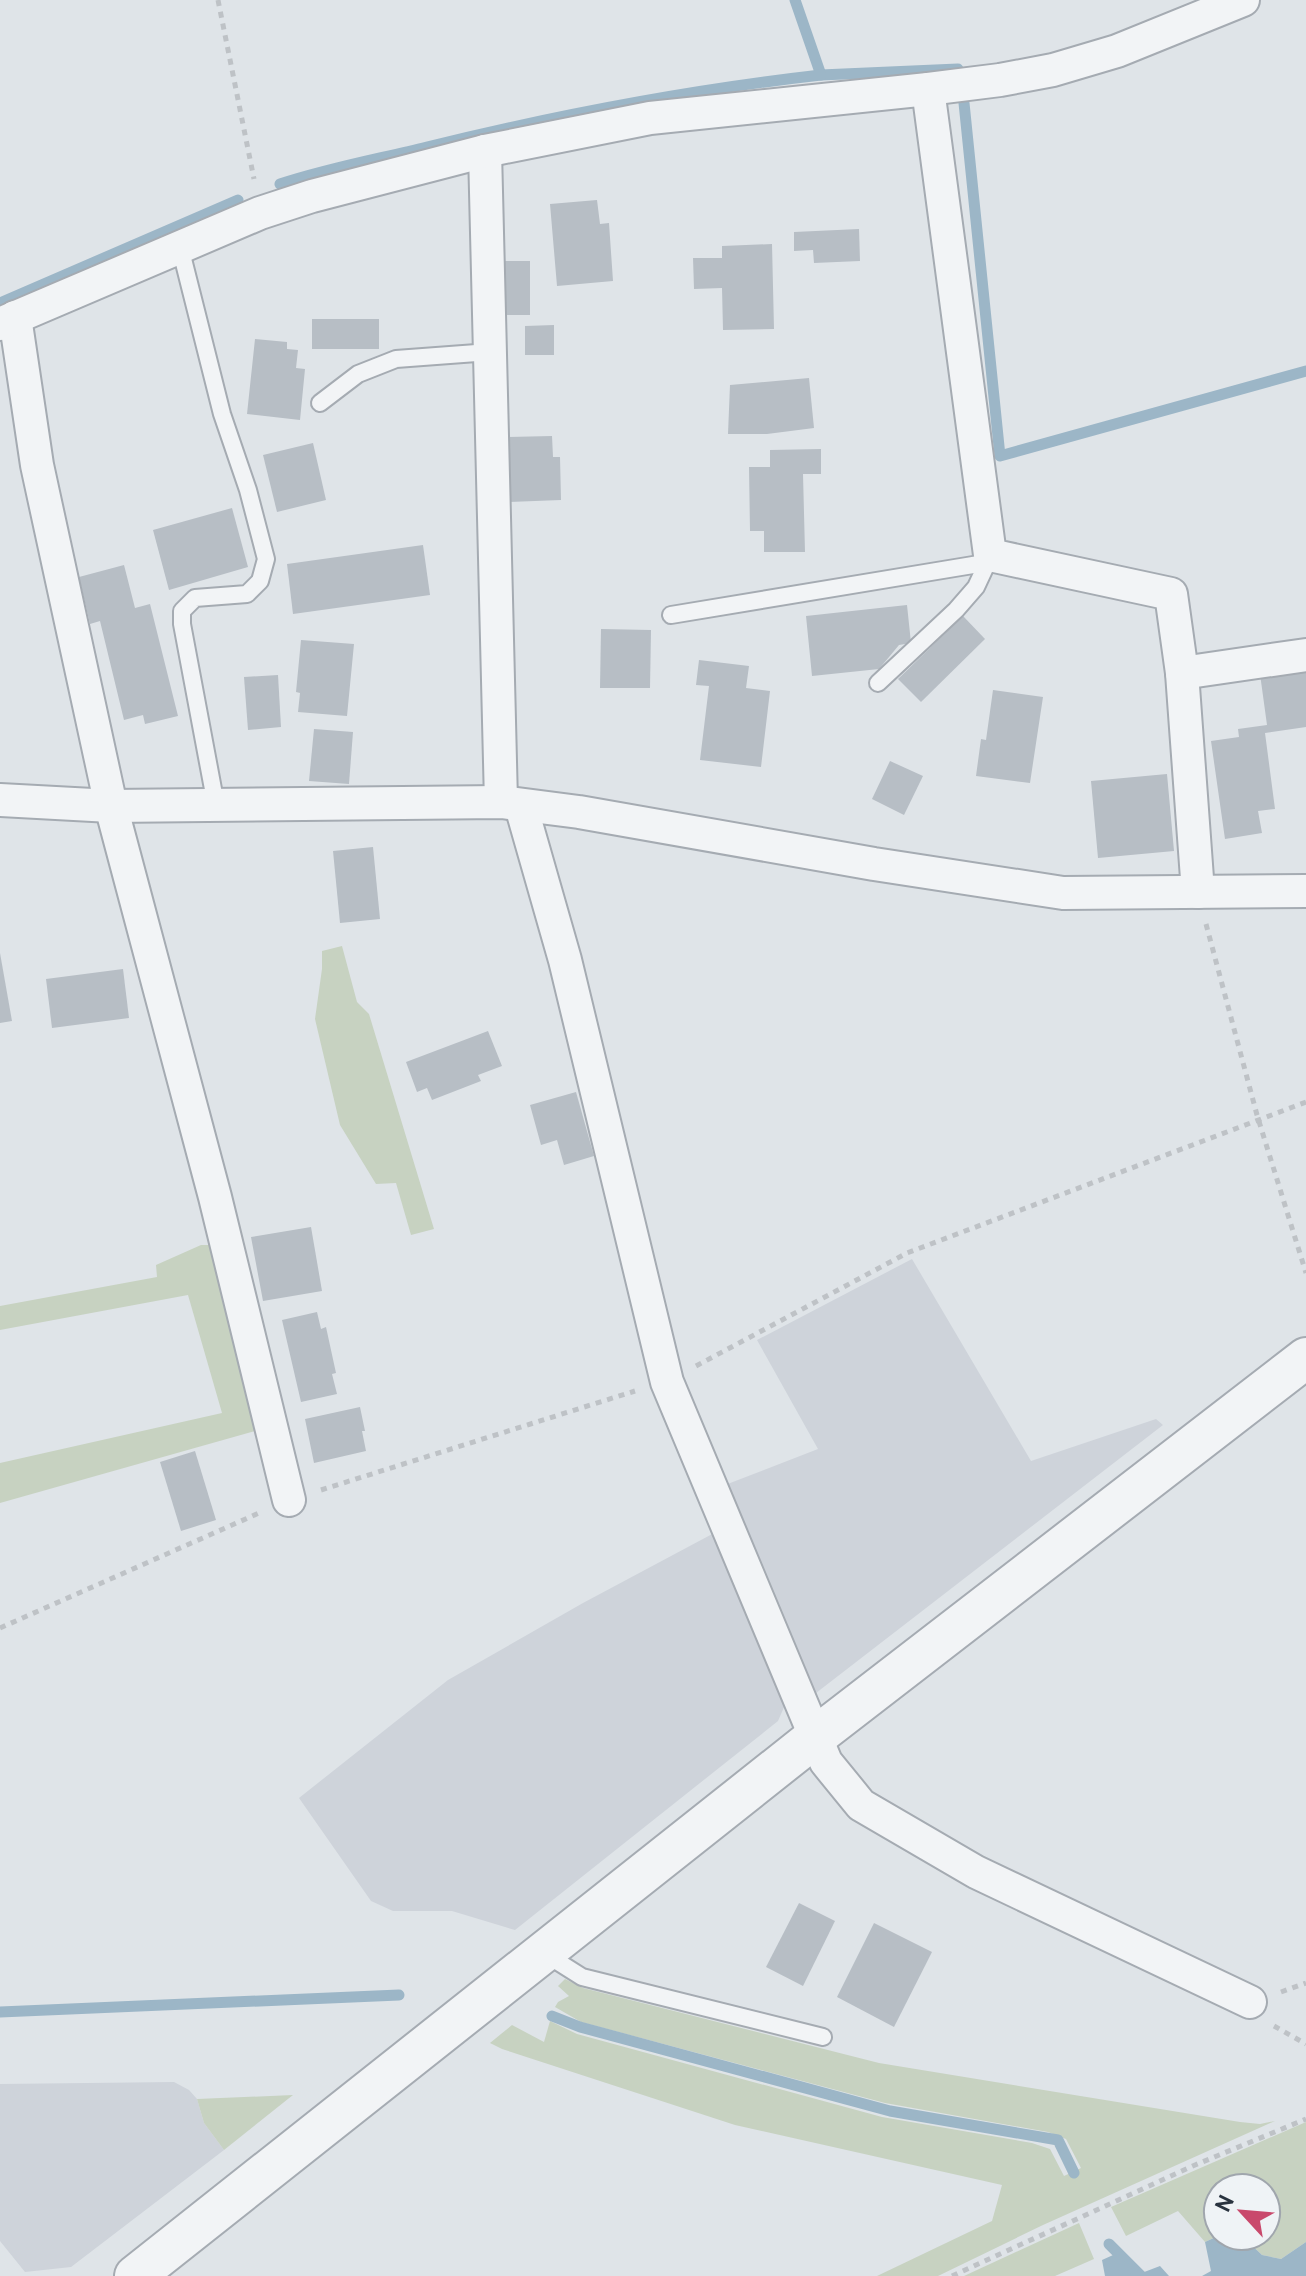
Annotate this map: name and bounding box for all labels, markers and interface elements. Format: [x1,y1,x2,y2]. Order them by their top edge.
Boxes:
north arrow [1202,2172,1282,2252]
text: N [1211,2191,1242,2217]

